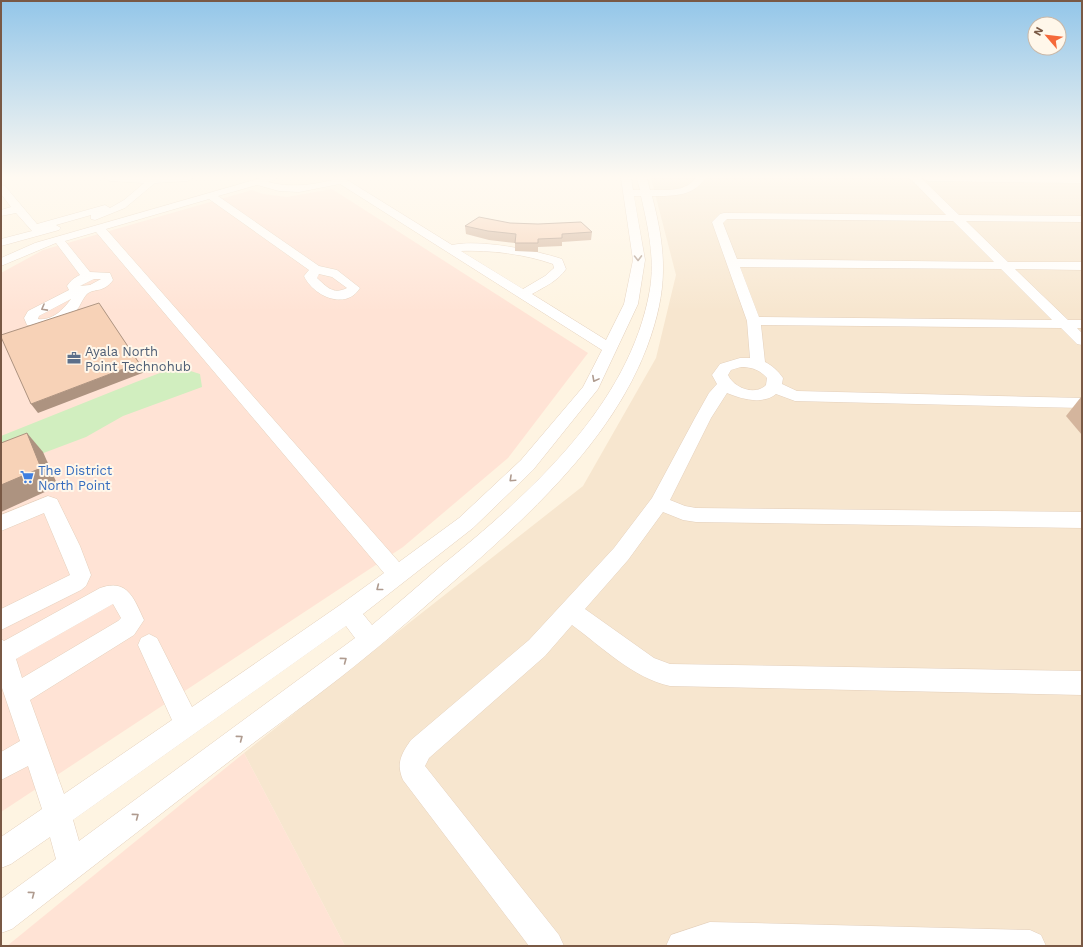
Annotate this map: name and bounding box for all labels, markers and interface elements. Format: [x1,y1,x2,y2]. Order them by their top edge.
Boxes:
north arrow [1027,16,1067,56]
text: N [1031,25,1046,38]
one-way arrow [634,255,642,261]
one-way arrow [41,303,48,311]
place label: Ayala North Point Technohub [85,344,191,374]
office icon: Ayala North Point Technohub [66,350,82,366]
one-way arrow [592,375,599,382]
place label: The District North Point [38,463,113,493]
supermarket icon: The District North Point [19,469,35,485]
one-way arrow [509,474,517,482]
one-way arrow [377,583,384,590]
one-way arrow [339,657,346,664]
one-way arrow [235,735,242,742]
one-way arrow [132,814,139,821]
one-way arrow [28,892,35,899]

